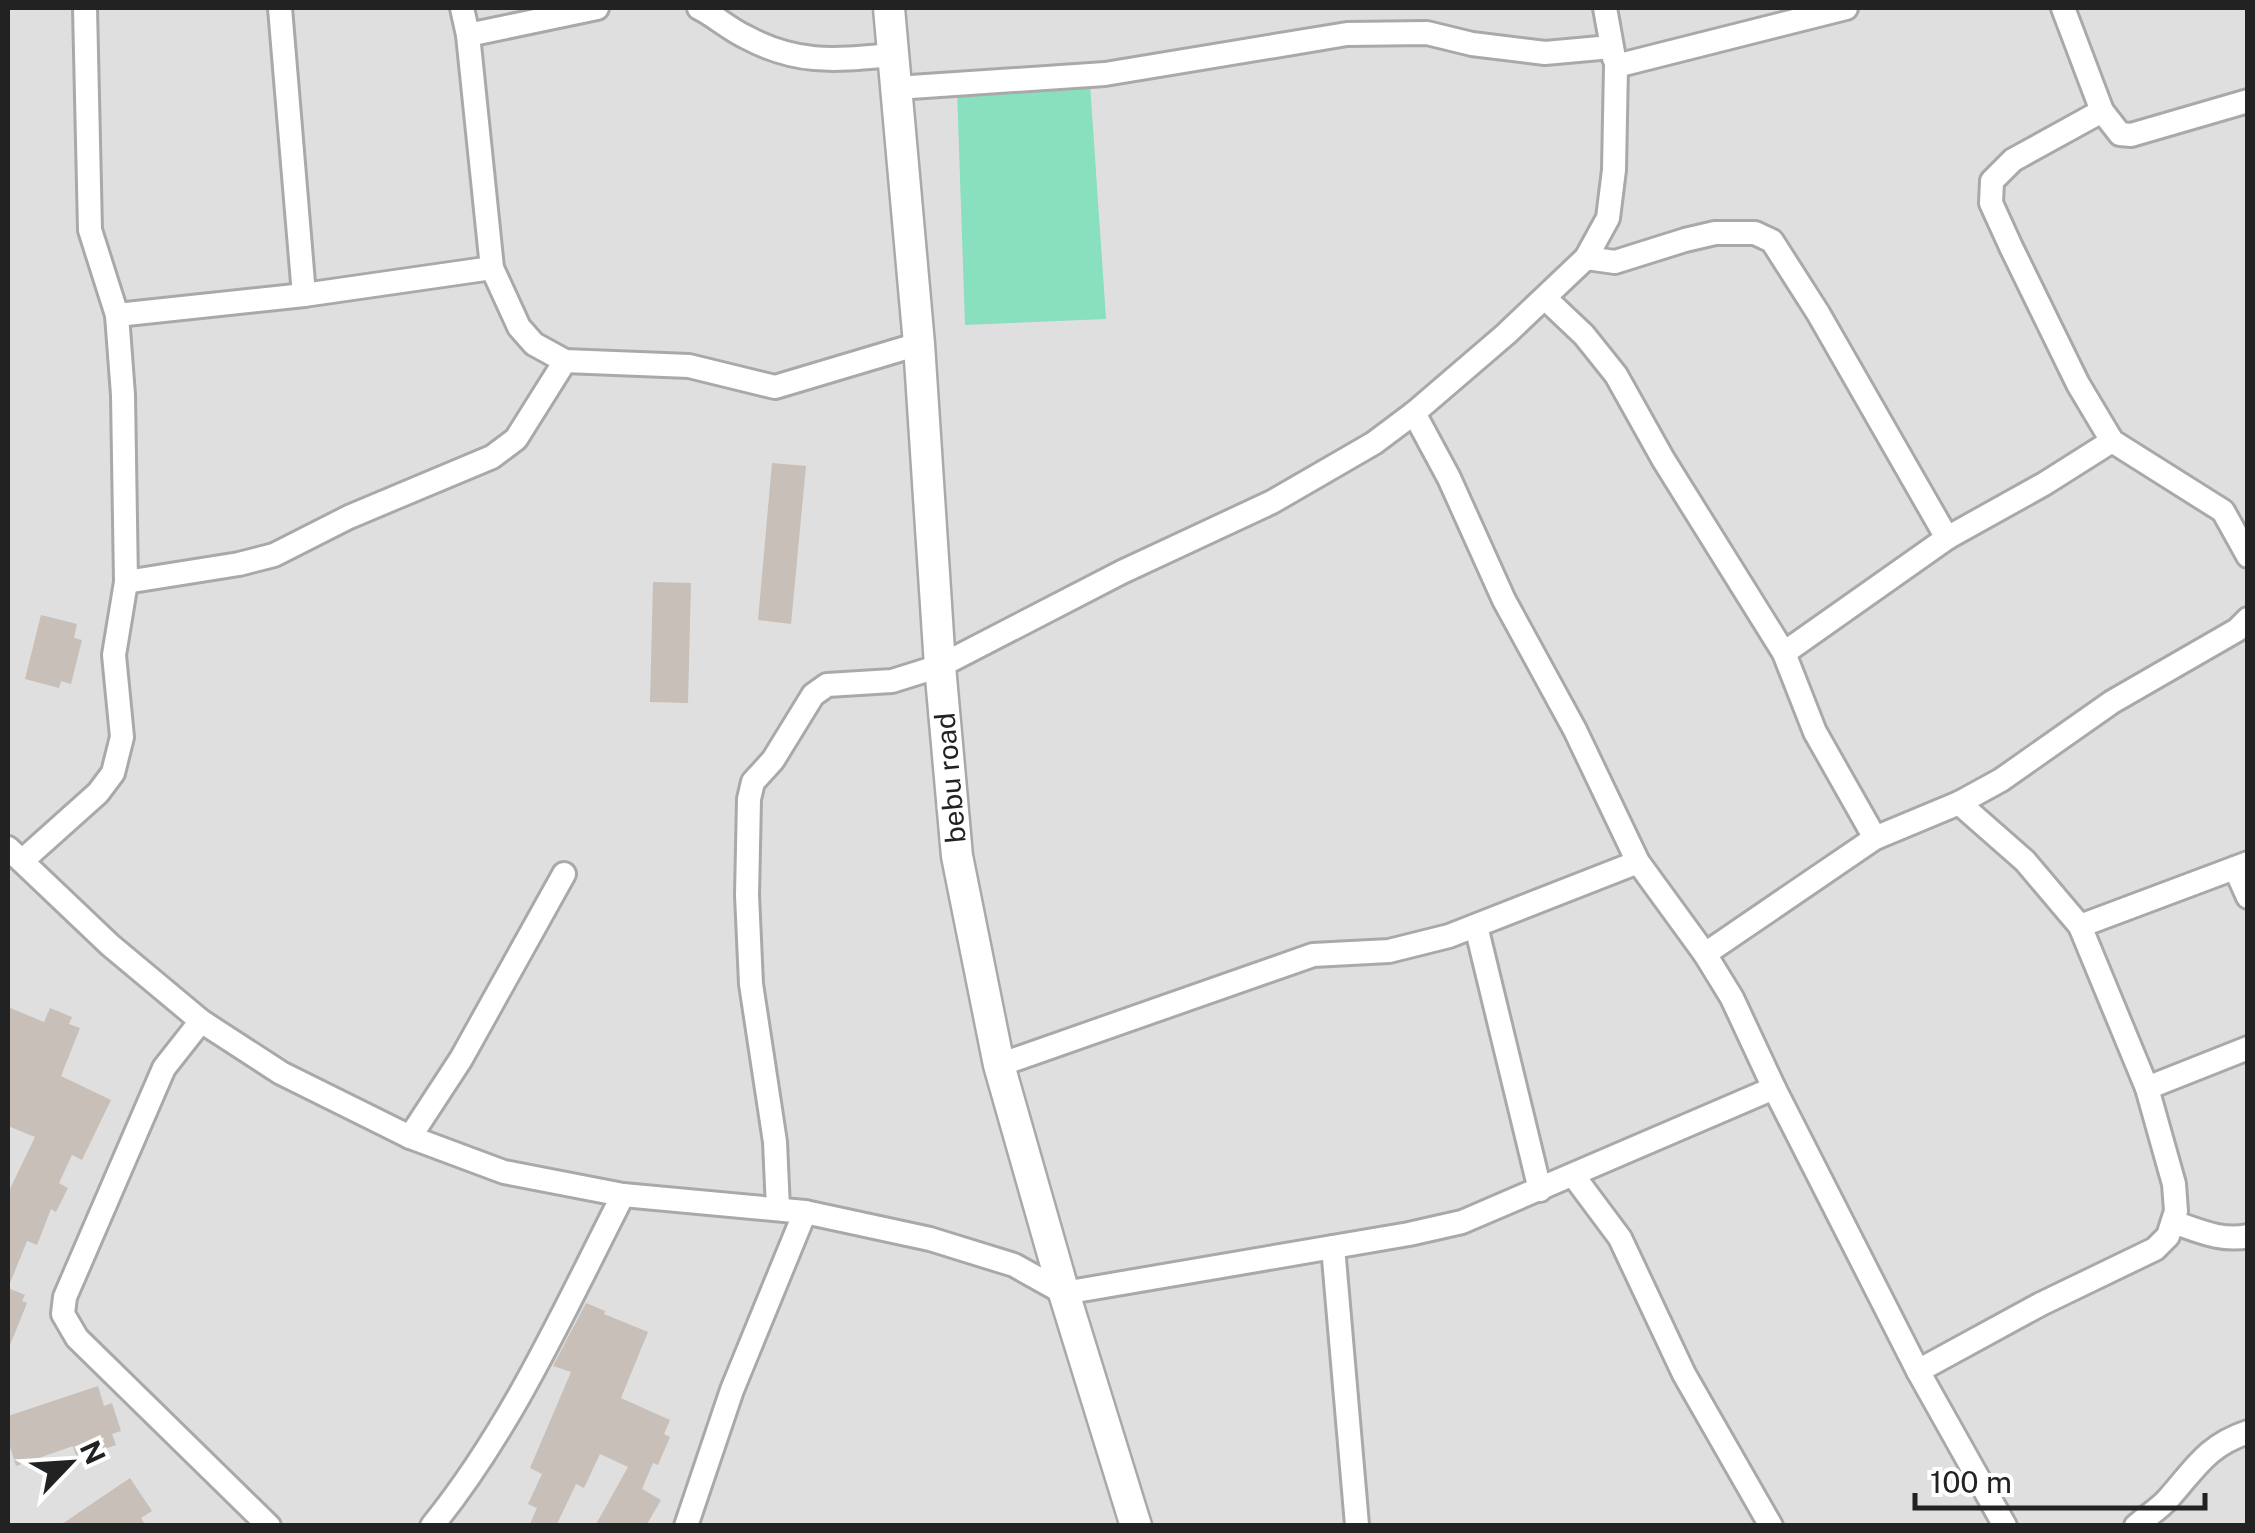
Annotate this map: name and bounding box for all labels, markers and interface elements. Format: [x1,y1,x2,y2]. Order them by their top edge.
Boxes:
street label: bebu road [927,711,972,845]
north arrow [20,1413,120,1513]
text: N [74,1435,113,1469]
scale bar [1915,1448,2205,1510]
text: 100 m [1930,1464,2012,1500]

